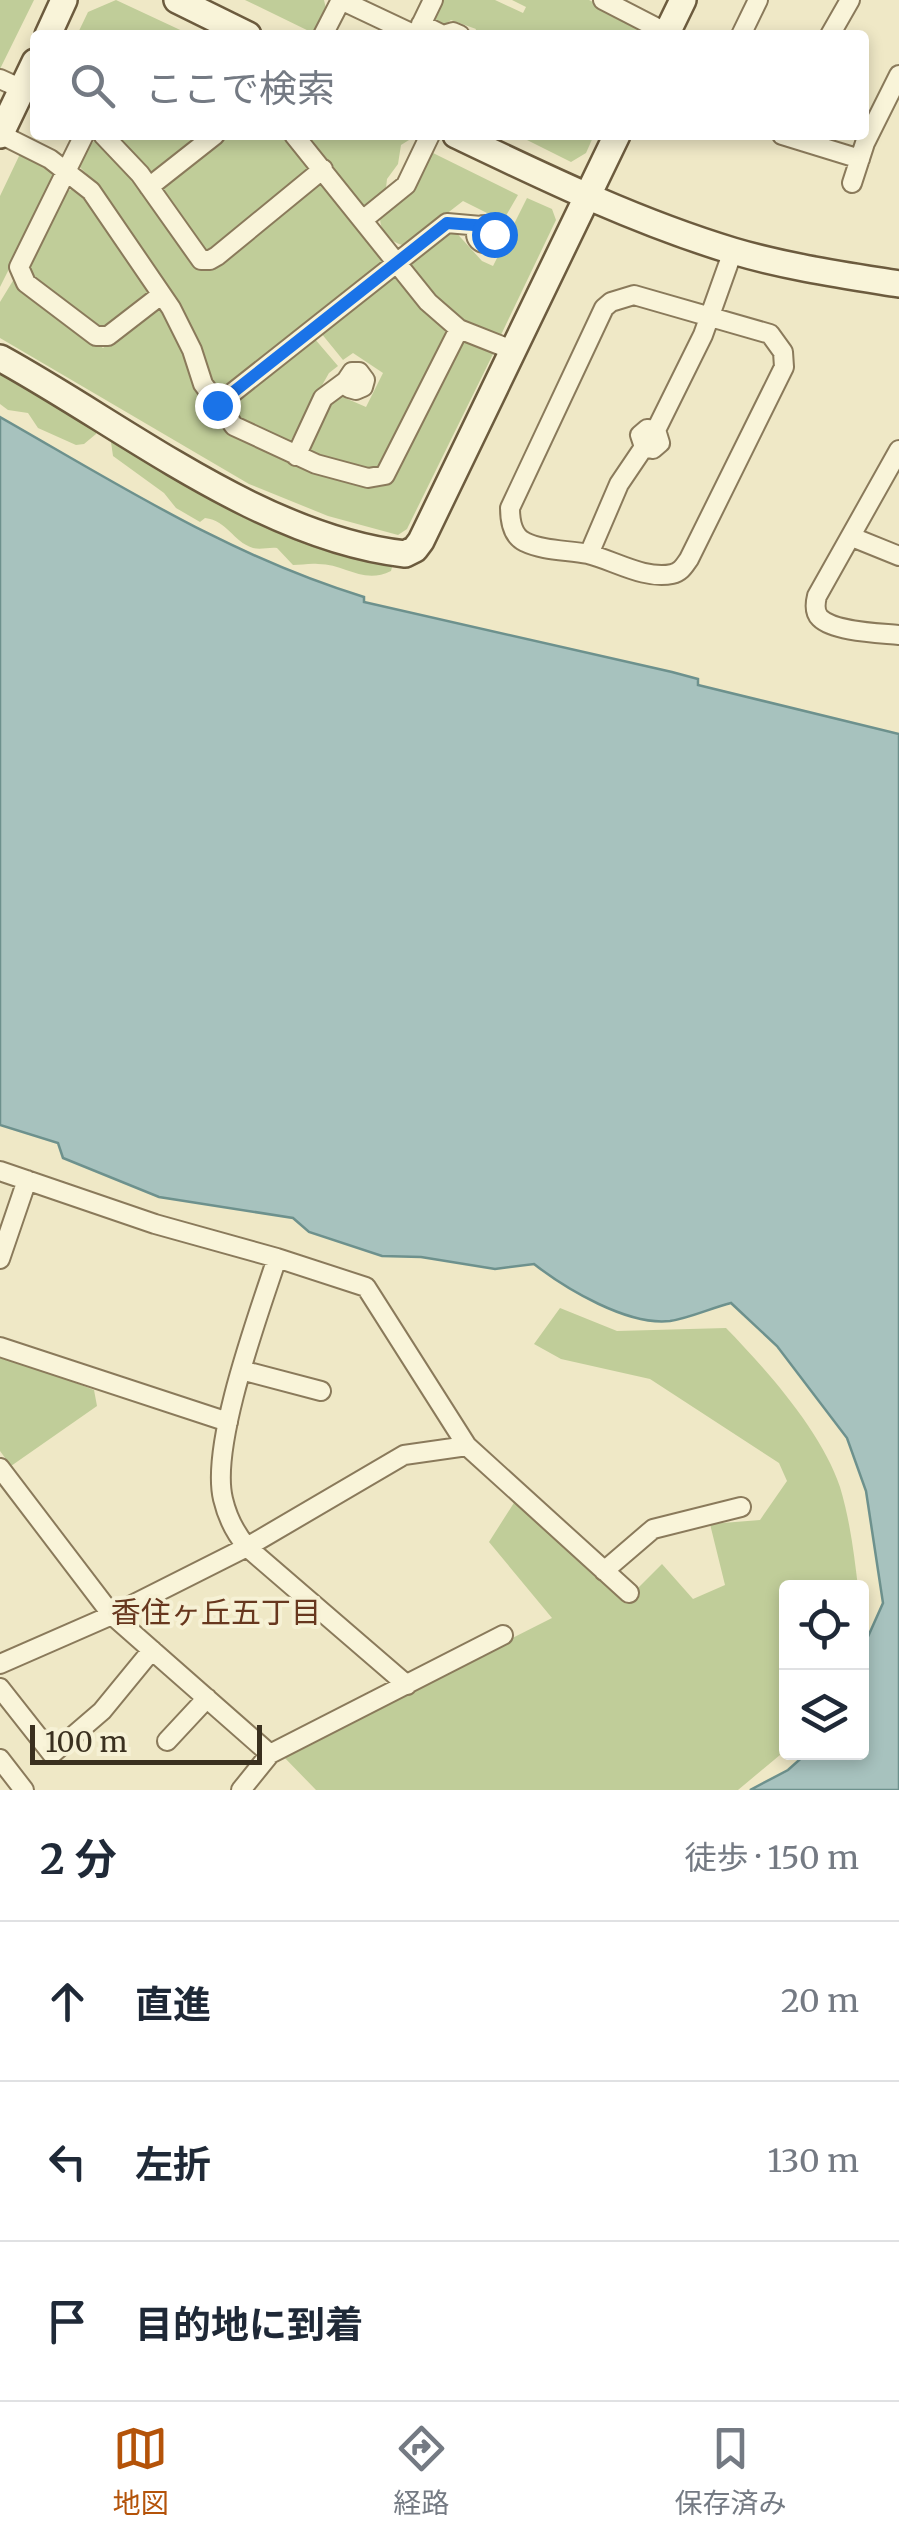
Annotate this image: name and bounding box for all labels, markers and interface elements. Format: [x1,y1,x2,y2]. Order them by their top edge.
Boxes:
search box [30,30,869,140]
icon: search [65,58,120,113]
text: ここで検索 [145,65,335,112]
route start [472,212,518,258]
route end [195,383,241,429]
map controls [779,1580,869,1760]
button: locate [779,1580,869,1670]
district label: 香住ヶ丘五丁目 [111,1593,321,1631]
button: layers [779,1670,869,1760]
scale bar [30,1720,262,1764]
text: 100 m [45,1724,127,1760]
text: 2 分 [40,1833,117,1885]
text: 徒歩 · 150 m [685,1838,859,1878]
icon: ahead [40,1974,95,2029]
text: 直進 [135,1981,211,2028]
text: 20 m [781,1981,859,2021]
icon: left [40,2134,95,2189]
text: 左折 [135,2141,211,2188]
text: 130 m [767,2141,859,2181]
icon: arrive [40,2294,95,2349]
text: 目的地に到着 [135,2301,363,2348]
tab: 地図 [112,2421,169,2521]
tab: 経路 [393,2421,450,2521]
tab: 保存済み [674,2421,787,2521]

